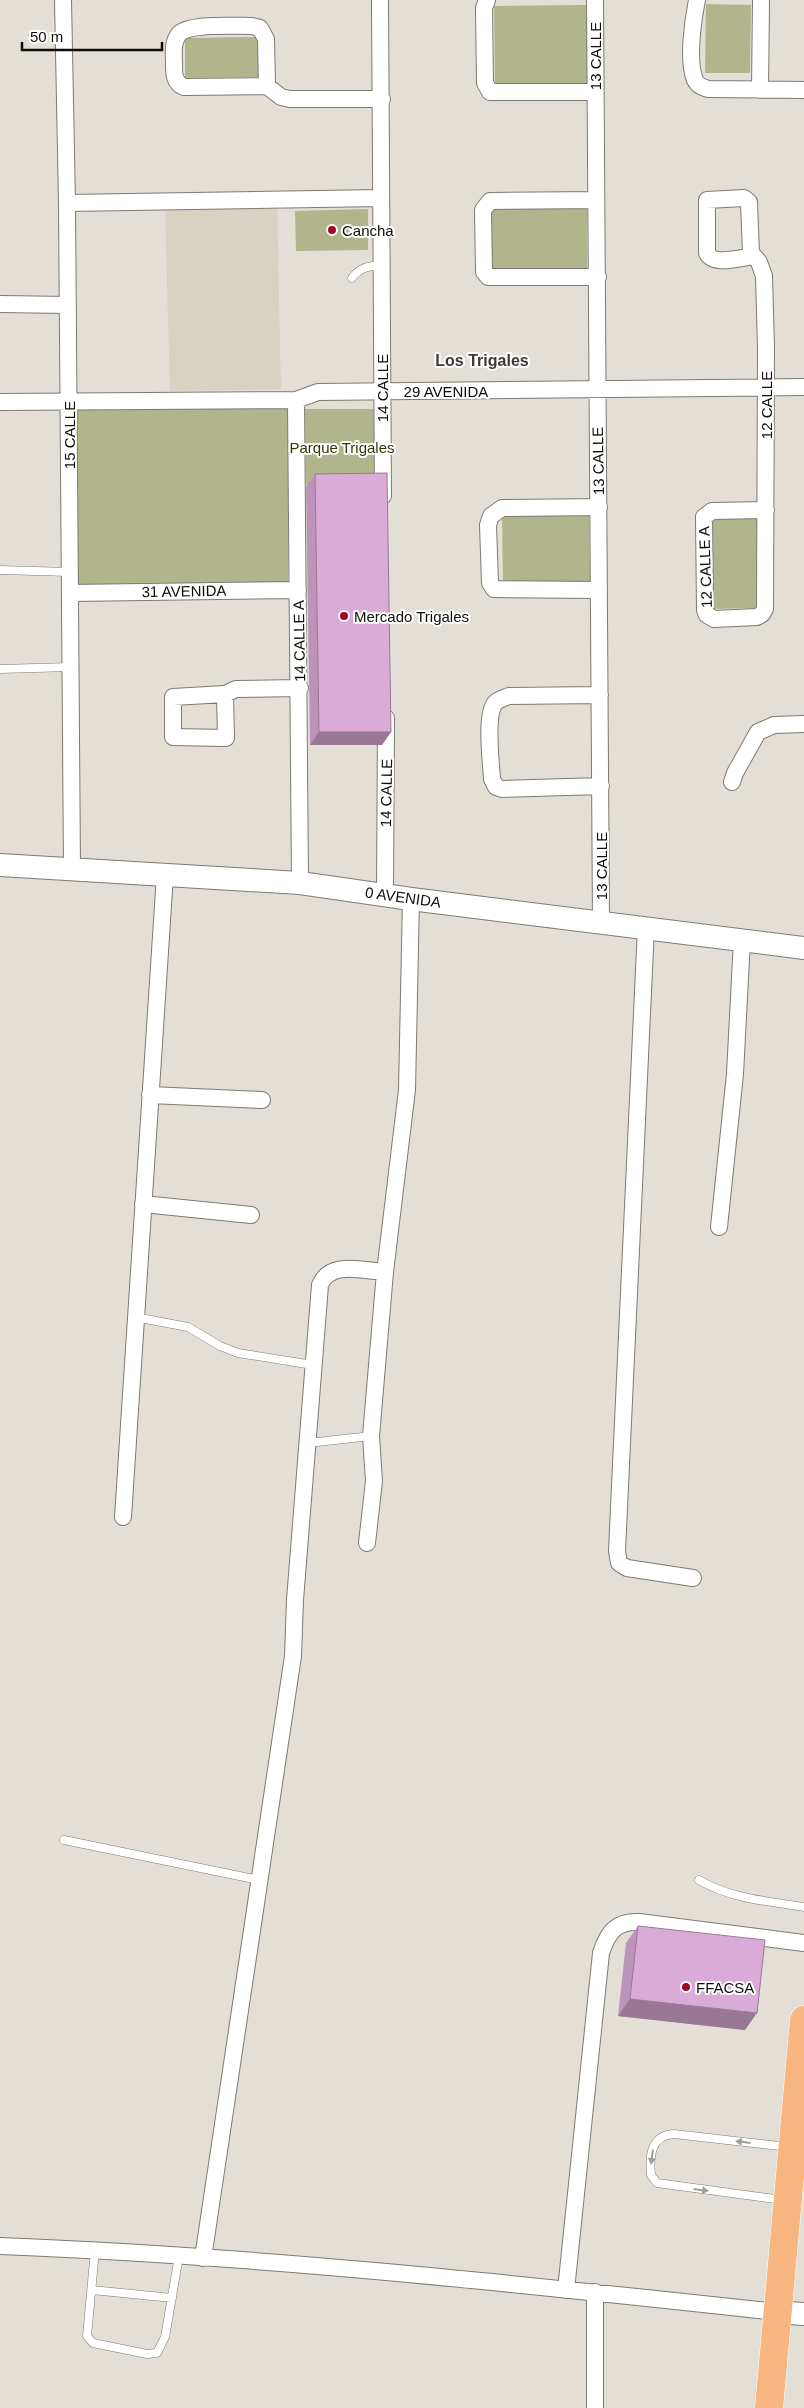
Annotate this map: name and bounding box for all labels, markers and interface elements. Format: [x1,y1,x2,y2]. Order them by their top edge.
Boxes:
scale bar [22,20,162,52]
street label: 13 CALLE [587,22,604,90]
text: 50 m [30,28,63,45]
place label: Cancha [342,222,394,239]
marker: Cancha [326,224,338,236]
district label: Los Trigales [435,352,529,369]
street label: 14 CALLE [374,354,391,422]
street label: 12 CALLE [758,371,775,439]
street label: 29 AVENIDA [404,383,488,400]
street label: 15 CALLE [61,401,78,469]
street label: 13 CALLE [589,427,607,495]
park label: Parque Trigales [289,439,395,456]
street label: 12 CALLE A [695,526,715,608]
street label: 31 AVENIDA [141,582,227,600]
street label: 14 CALLE A [290,600,308,682]
place label: Mercado Trigales [354,608,469,625]
marker: Mercado Trigales [338,610,350,622]
street label: 14 CALLE [377,759,395,827]
street label: 13 CALLE [593,832,610,900]
street label: 0 AVENIDA [364,883,442,911]
place label: FFACSA [696,1979,754,1996]
marker: FFACSA [680,1981,692,1993]
one-way arrow [735,2138,751,2146]
one-way arrow [648,2149,656,2165]
one-way arrow [693,2186,709,2194]

